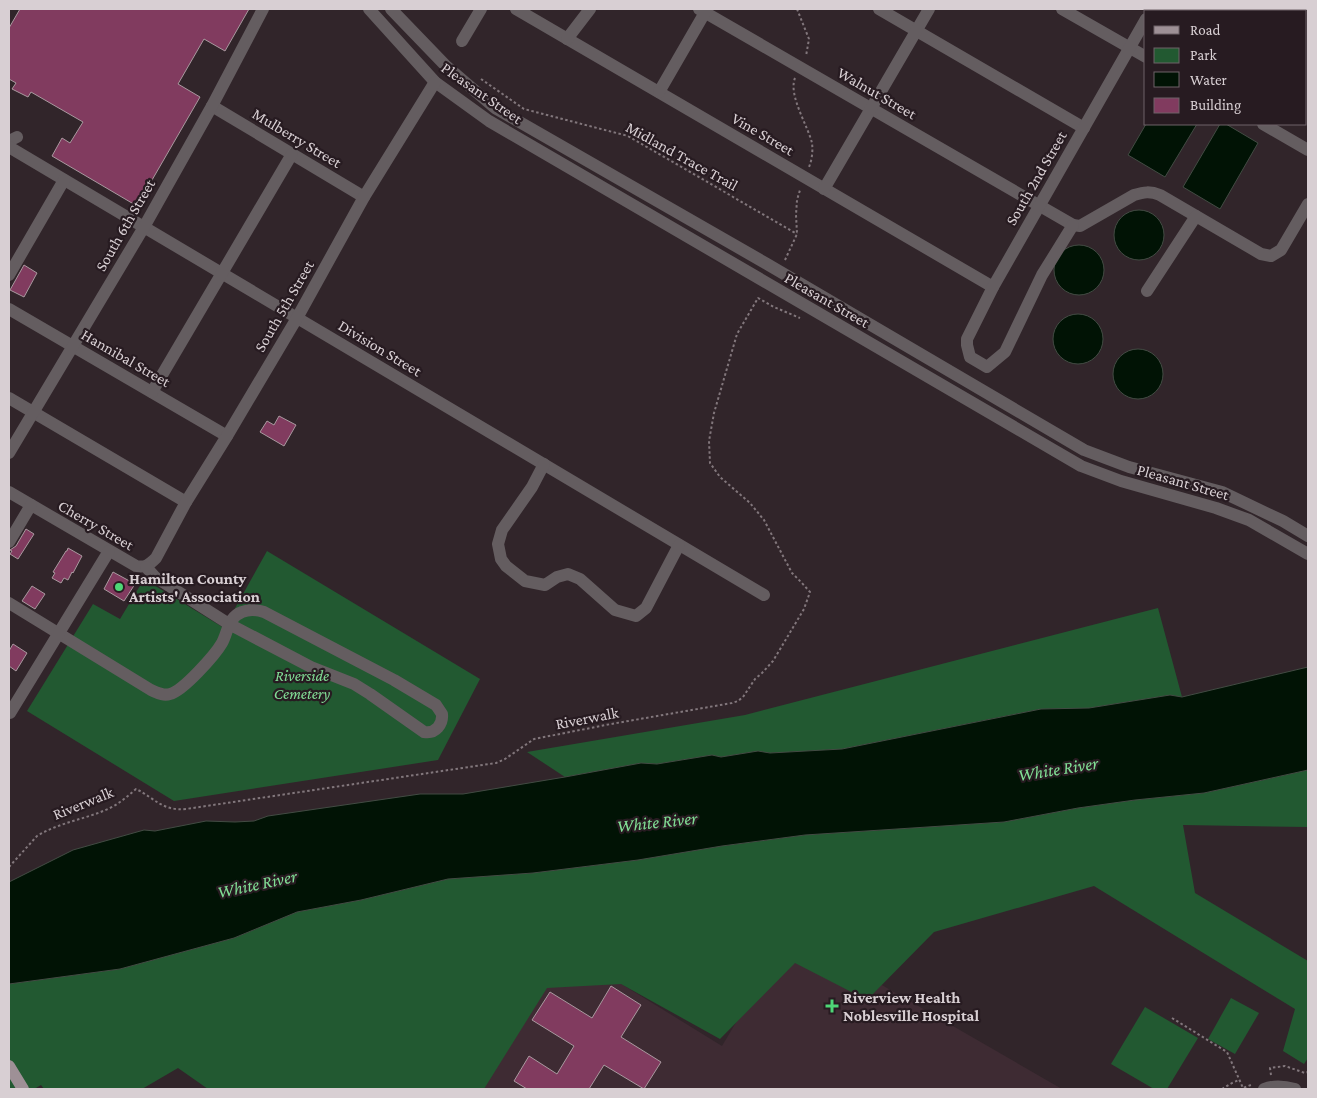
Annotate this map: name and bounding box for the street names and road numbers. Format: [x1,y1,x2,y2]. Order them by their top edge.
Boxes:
street label: Pleasant Street [438,59,526,128]
street label: Walnut Street [834,64,920,123]
street label: Mulberry Street [249,105,345,172]
street label: Vine Street [729,109,798,159]
street label: Midland Trace Trail [623,118,741,194]
street label: South 2nd Street [1002,127,1070,228]
street label: South 6th Street [92,175,159,274]
street label: South 5th Street [251,257,317,355]
street label: Pleasant Street [782,269,873,331]
street label: Division Street [335,317,425,380]
street label: Hannibal Street [79,326,174,391]
street label: Pleasant Street [1135,461,1232,503]
street label: Cherry Street [55,497,137,555]
street label: Riverwalk [554,703,620,732]
street label: Riverwalk [50,783,116,823]

